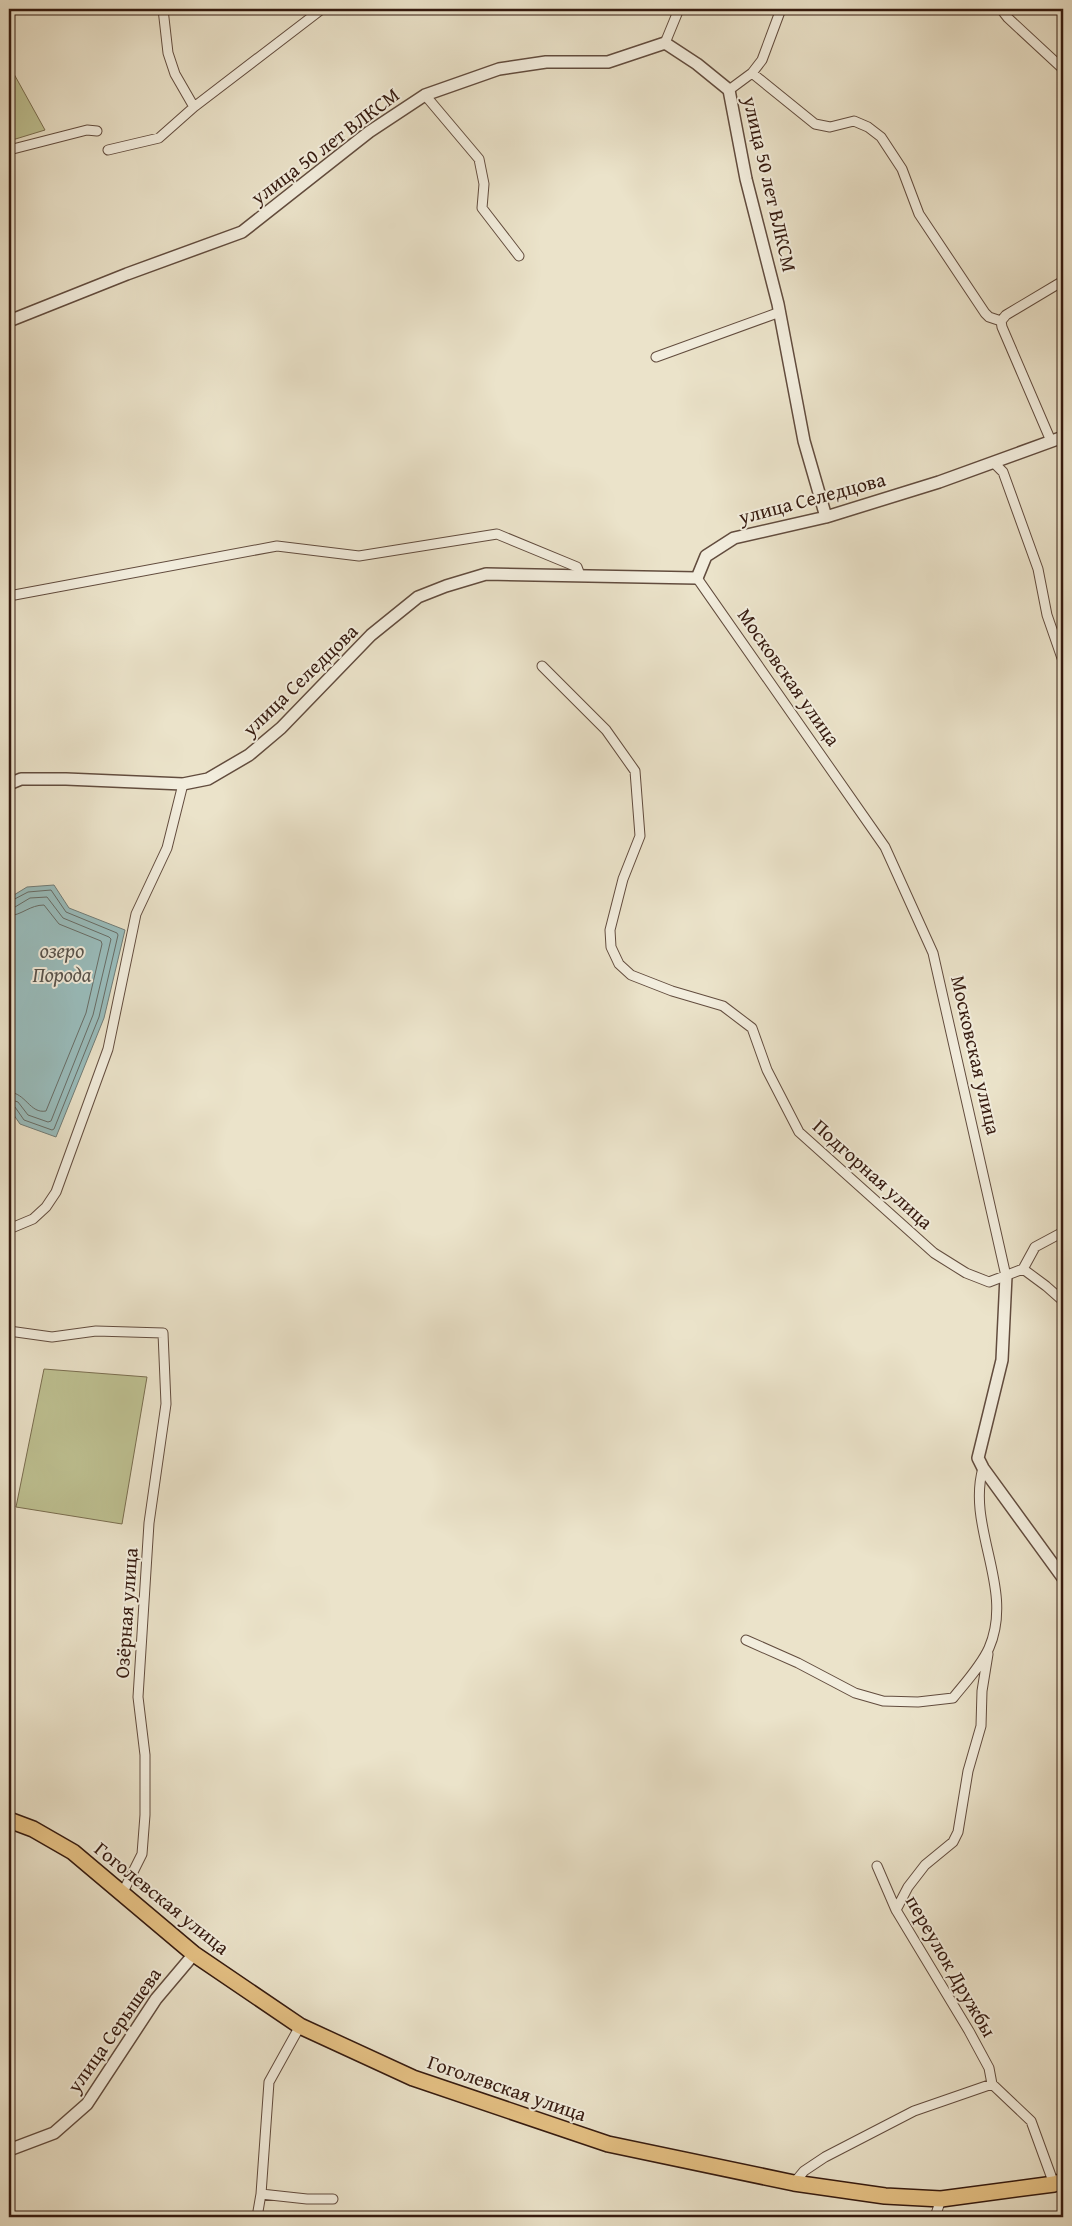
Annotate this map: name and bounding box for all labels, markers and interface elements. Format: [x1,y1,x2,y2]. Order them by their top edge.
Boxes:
street label: улица 50 лет ВЛКСМ [244,80,405,212]
street label: улица 50 лет ВЛКСМ [736,92,805,275]
street label: улица Селедцова [734,464,889,531]
street label: Московская улица [731,602,848,752]
street label: улица Селедцова [235,617,364,743]
water label: озеро Порода [32,935,92,990]
street label: Московская улица [944,972,1009,1138]
street label: Подгорная улица [807,1112,940,1236]
street label: Озёрная улица [106,1546,145,1679]
street label: Гоголевская улица [89,1834,236,1961]
street label: переулок Дружбы [899,1889,1004,2042]
street label: улица Серышева [59,1961,168,2099]
street label: Гоголевская улица [424,2047,591,2128]

